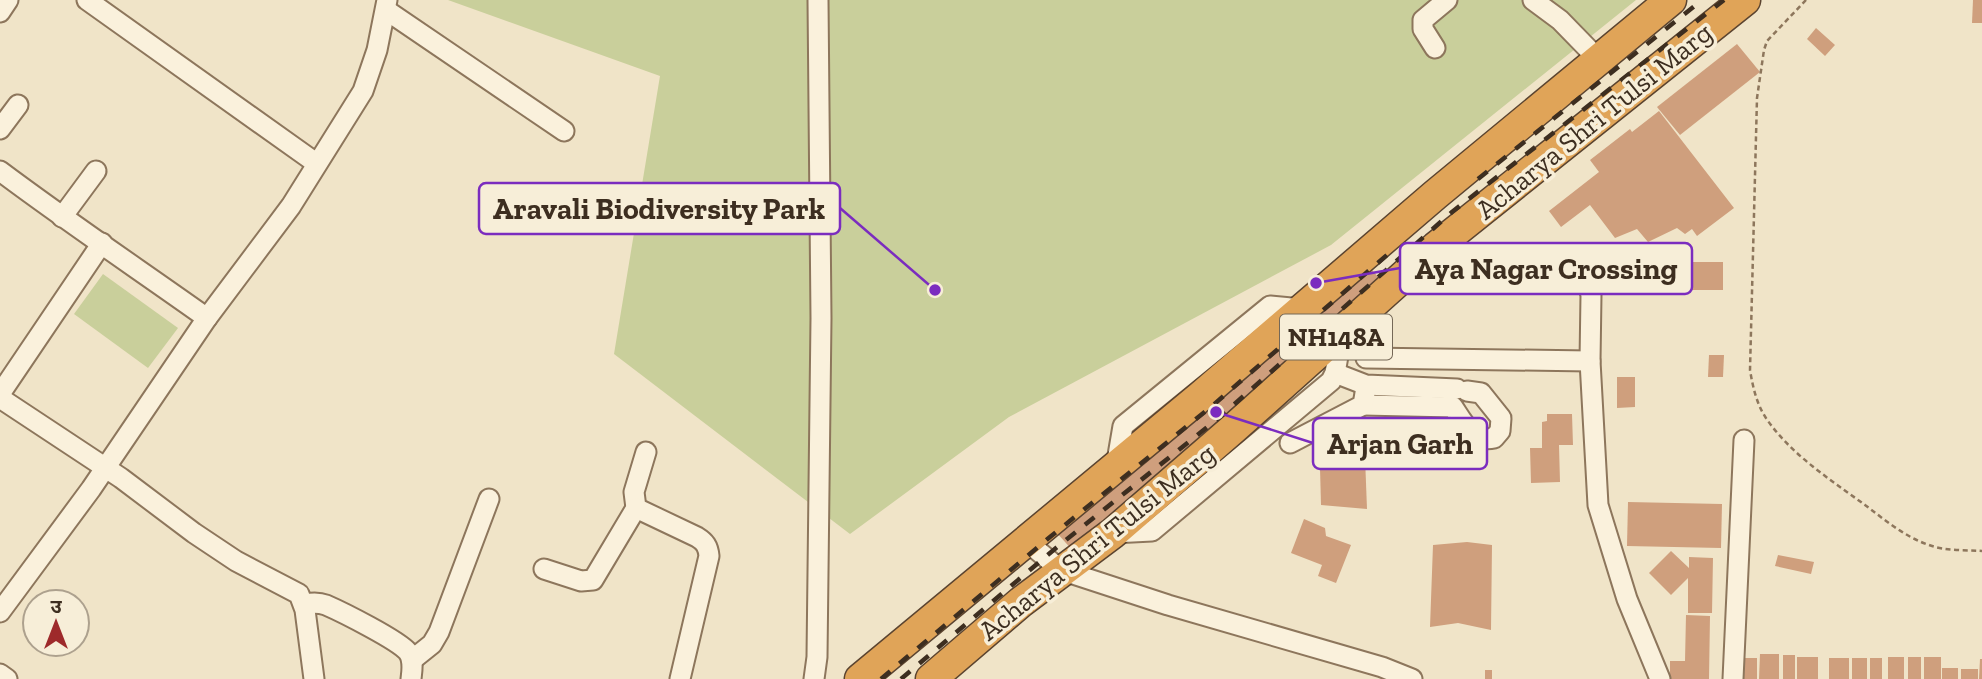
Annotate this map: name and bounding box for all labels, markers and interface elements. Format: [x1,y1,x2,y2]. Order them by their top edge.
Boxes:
street label: Acharya Shri Tulsi Marg [1469,16,1719,226]
callout: Aravali Biodiversity Park [479,183,840,234]
text: Aravali Biodiversity Park [493,191,826,227]
callout: Aya Nagar Crossing [1400,243,1692,294]
text: Aya Nagar Crossing [1414,251,1678,287]
road number: NH148A [1280,314,1392,360]
callout: Arjan Garh [1313,418,1487,469]
text: Arjan Garh [1327,426,1474,462]
street label: Acharya Shri Tulsi Marg [972,437,1222,647]
north arrow [21,588,91,658]
text: उ [50,595,62,618]

